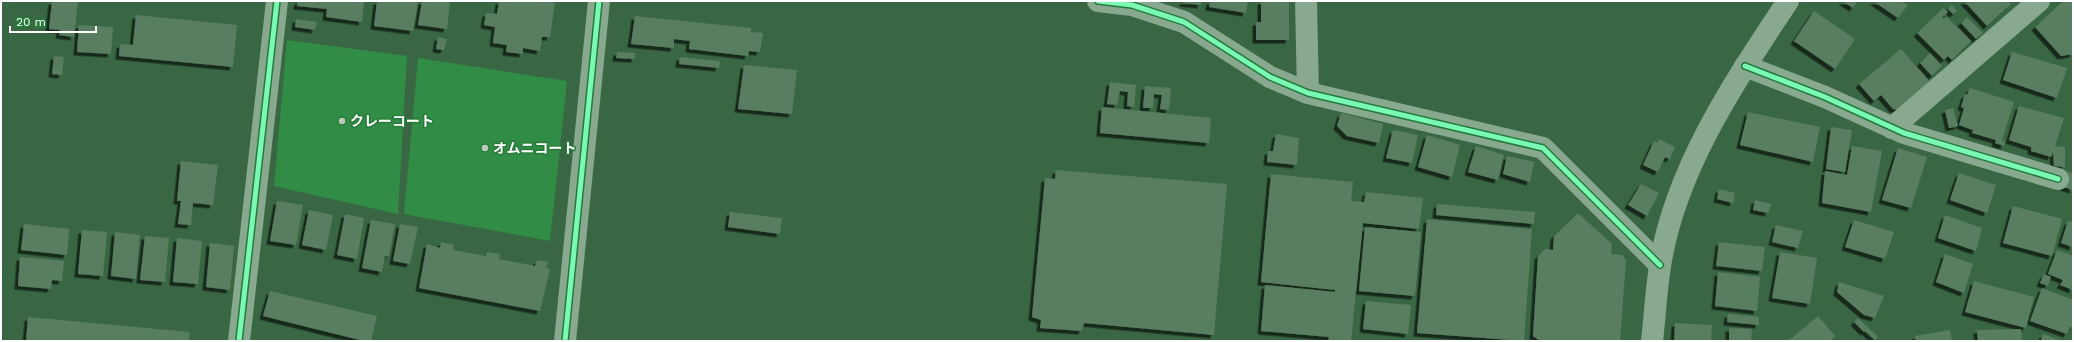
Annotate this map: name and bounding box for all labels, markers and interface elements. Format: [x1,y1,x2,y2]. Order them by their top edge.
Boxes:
scale bar [10,8,96,34]
text: 20 m [16,15,46,29]
place label: クレーコート [350,113,434,129]
marker: クレーコート [337,116,347,126]
place label: オムニコート [493,140,577,156]
marker: オムニコート [480,143,490,153]

